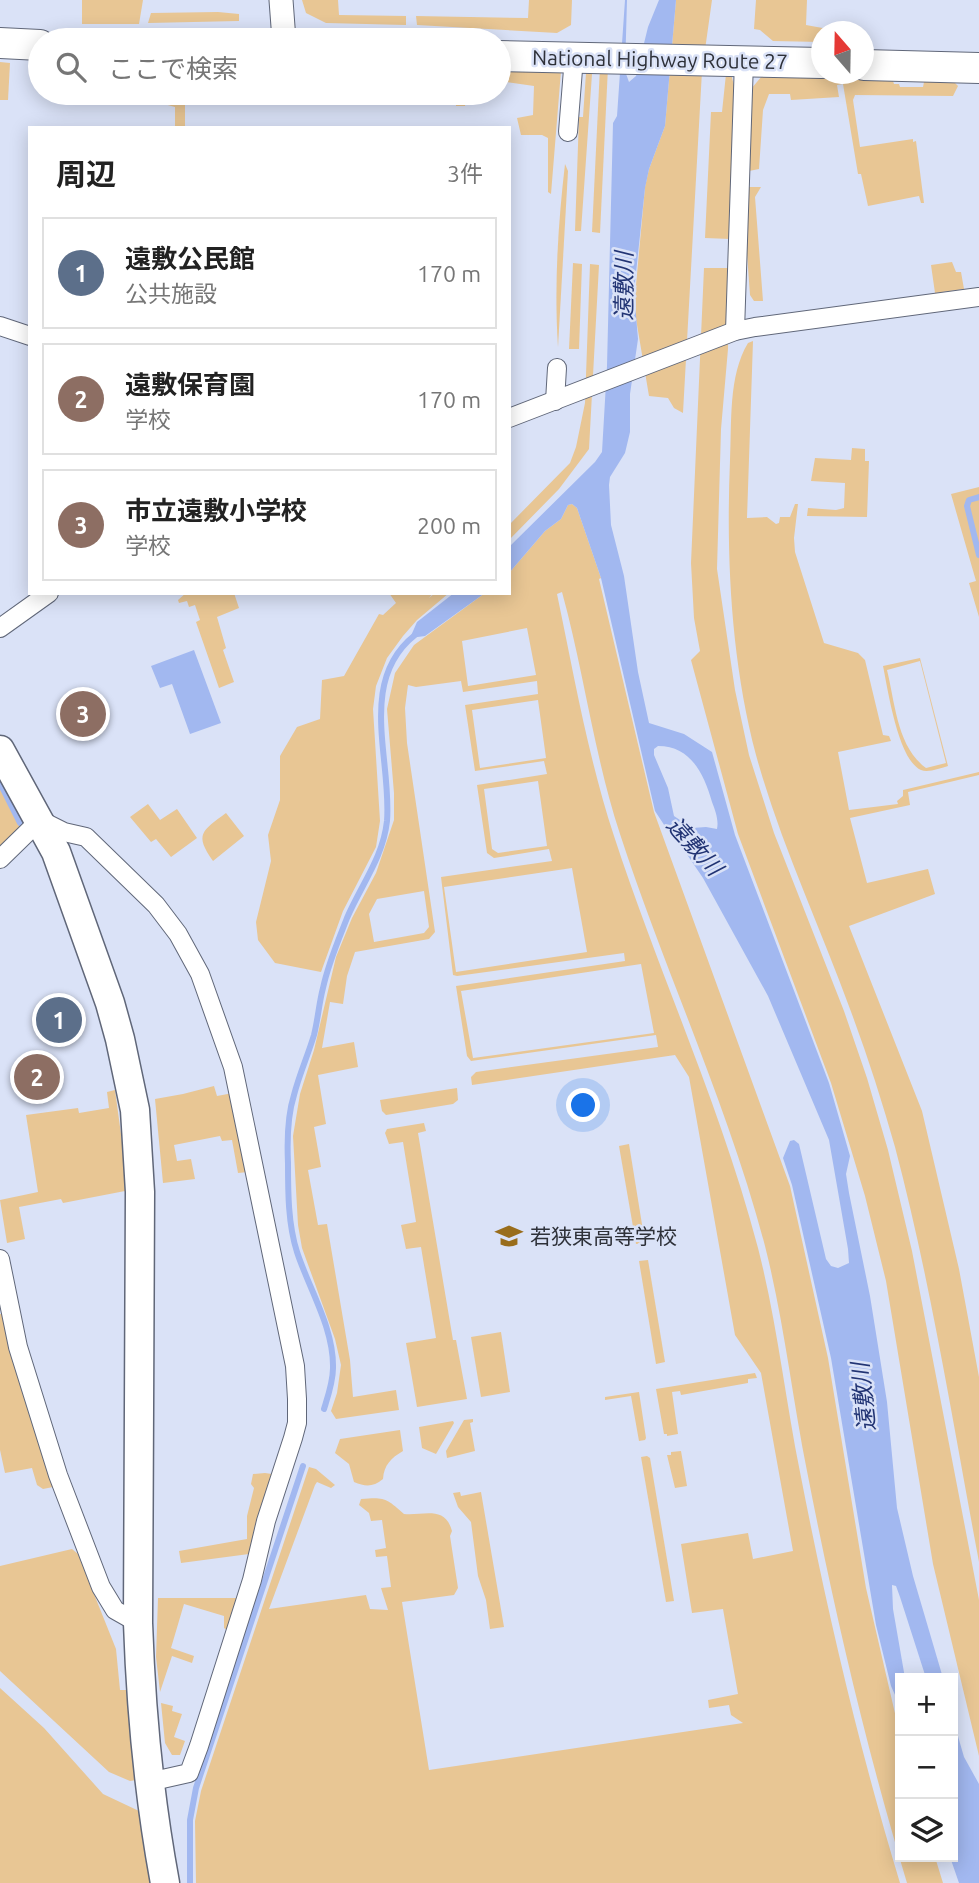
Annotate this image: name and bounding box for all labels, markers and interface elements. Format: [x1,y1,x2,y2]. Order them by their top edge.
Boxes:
north arrow [811,21,874,84]
search box [28,28,511,105]
street label: National Highway Route 27 [532,45,788,73]
icon: search [52,48,90,86]
text: ここで検索 [108,54,238,83]
text: 周辺 [56,157,116,191]
text: 3件 [447,161,483,186]
text: 遠敷公民館 [125,244,255,273]
water label: 遠敷川 [611,249,636,321]
text: 1 [75,261,87,286]
text: 170 m [417,261,481,286]
text: 公共施設 [125,281,217,306]
text: 遠敷保育園 [125,370,255,399]
text: 2 [75,387,87,412]
text: 170 m [417,387,481,412]
text: 学校 [125,407,171,432]
text: 市立遠敷小学校 [125,496,307,525]
text: 3 [75,513,87,538]
text: 200 m [417,513,481,538]
text: 学校 [125,533,171,558]
pin: 3 [60,688,106,740]
water label: 遠敷川 [663,812,729,882]
pin: 1 [36,994,82,1046]
pin: 2 [14,1051,60,1103]
your location [566,1088,600,1122]
school or university icon: 若狭東高等学校 [494,1221,524,1251]
place label: 若狭東高等学校 [530,1224,677,1248]
water label: 遠敷川 [847,1358,879,1433]
map controls [895,1673,958,1862]
button: + [895,1673,958,1736]
button: − [895,1736,958,1799]
button: layers [895,1799,958,1862]

